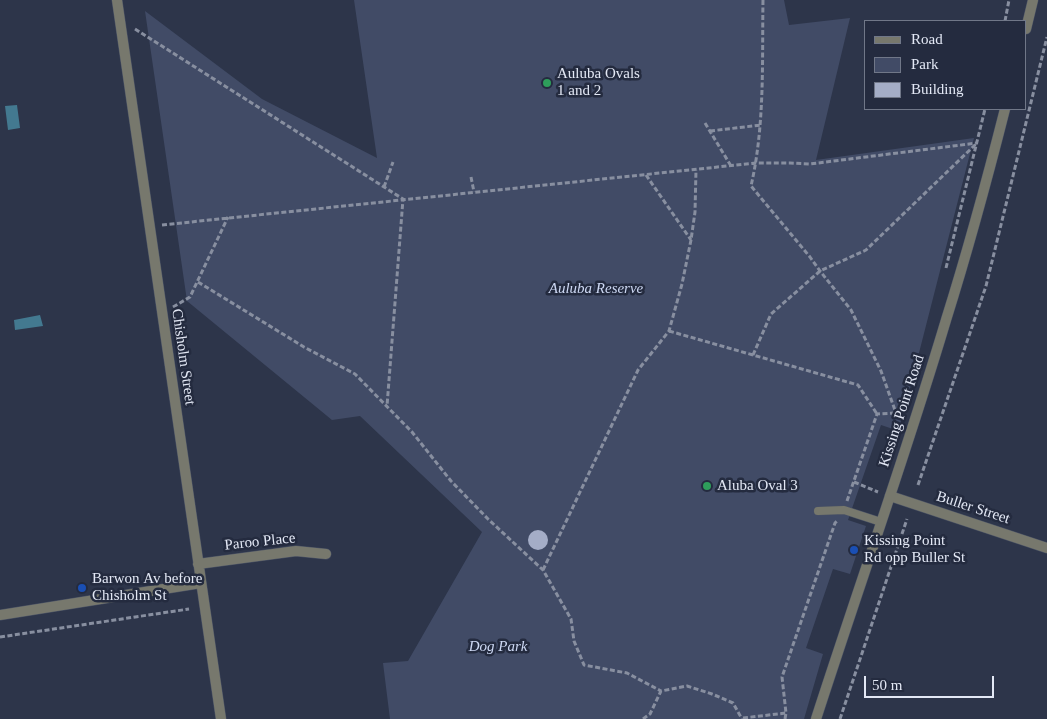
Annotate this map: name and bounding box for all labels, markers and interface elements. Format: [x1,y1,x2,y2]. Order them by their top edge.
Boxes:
legend [864,20,1027,110]
text: Road [911,31,943,47]
text: Park [911,56,939,72]
place label: Auluba Ovals 1 and 2 [557,65,640,100]
marker: Auluba Ovals 1 and 2 [541,77,553,89]
text: Building [911,81,964,97]
park label: Auluba Reserve [549,280,643,298]
street label: Chisholm Street [167,308,199,406]
street label: Kissing Point Road [875,353,929,469]
place label: Aluba Oval 3 [717,477,798,495]
marker: Aluba Oval 3 [701,480,713,492]
street label: Buller Street [934,488,1012,528]
street label: Paroo Place [224,529,296,555]
place label: Kissing Point Rd opp Buller St [864,532,965,567]
marker: Kissing Point Rd opp Buller St [848,544,860,556]
place label: Barwon Av before Chisholm St [92,570,203,605]
marker: Barwon Av before Chisholm St [76,582,88,594]
park label: Dog Park [469,638,527,656]
scale bar [867,666,997,698]
text: 50 m [872,677,902,693]

